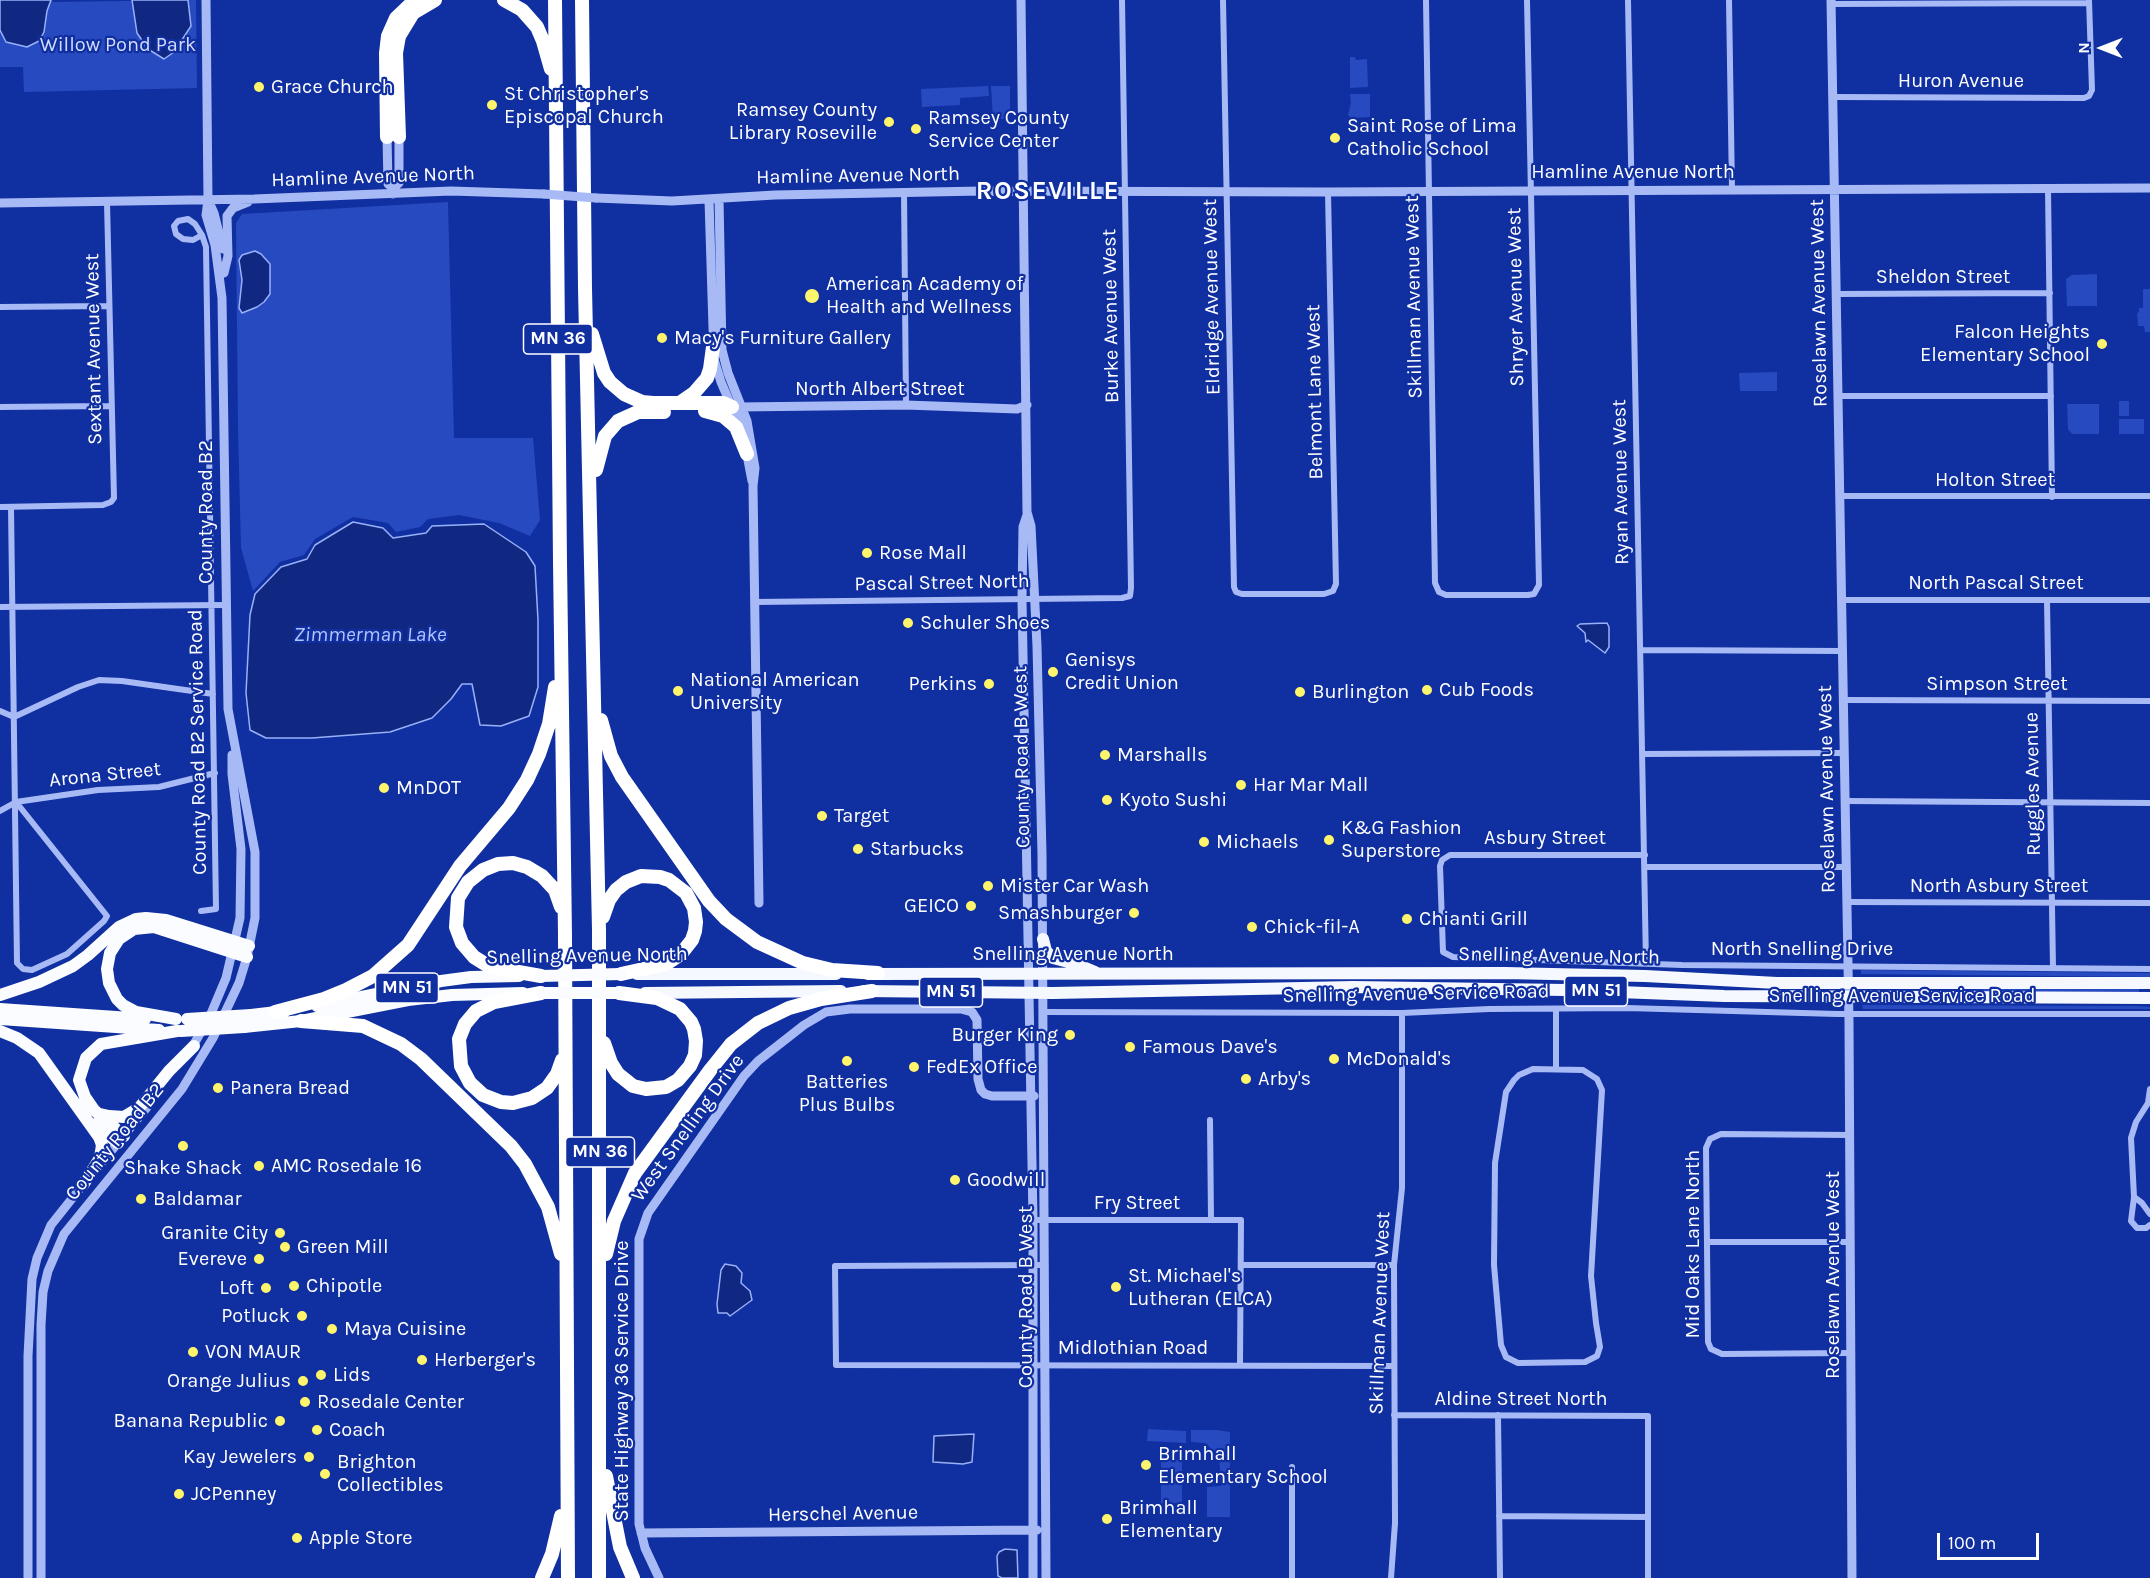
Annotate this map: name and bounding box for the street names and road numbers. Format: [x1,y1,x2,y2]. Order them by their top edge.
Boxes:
street label: Huron Avenue [1898,69,2024,93]
street label: Hamline Avenue North [1531,160,1735,184]
street label: Hamline Avenue North [271,161,475,193]
street label: Hamline Avenue North [756,162,960,190]
street label: Skillman Avenue West [1400,195,1428,399]
street label: Eldridge Avenue West [1198,199,1226,395]
street label: Roselawn Avenue West [1805,199,1833,407]
street label: Shryer Avenue West [1502,207,1530,387]
street label: Burke Avenue West [1097,229,1125,403]
street label: Sextant Avenue West [80,253,108,445]
street label: Sheldon Street [1876,265,2010,289]
street label: Belmont Lane West [1301,304,1329,480]
road number: MN 36 [524,324,592,354]
street label: North Albert Street [795,377,965,401]
street label: Ryan Avenue West [1608,399,1634,565]
street label: County Road B2 [194,440,218,584]
street label: Holton Street [1935,468,2055,492]
street label: Pascal Street North [854,569,1030,597]
street label: North Pascal Street [1908,571,2084,595]
street label: County Road B2 Service Road [184,609,212,875]
street label: County Road B West [1008,666,1036,848]
street label: Simpson Street [1926,672,2068,696]
street label: Roselawn Avenue West [1813,685,1841,893]
street label: Ruggles Avenue [2020,712,2046,856]
street label: Arona Street [48,757,162,793]
street label: Asbury Street [1484,826,1606,850]
street label: North Asbury Street [1910,874,2088,898]
street label: North Snelling Drive [1711,937,1893,961]
street label: Snelling Avenue North [486,942,688,970]
street label: Snelling Avenue North [972,942,1174,966]
street label: Snelling Avenue North [1458,942,1660,970]
road number: MN 51 [376,973,438,1003]
road number: MN 51 [1564,976,1628,1006]
road number: MN 51 [920,977,982,1007]
street label: Snelling Avenue Service Road [1282,980,1550,1008]
street label: Snelling Avenue Service Road [1768,984,2036,1008]
street label: West Snelling Drive [626,1049,750,1207]
street label: County Road B2 [60,1079,170,1205]
road number: MN 36 [566,1137,634,1167]
street label: Mid Oaks Lane North [1681,1150,1705,1338]
street label: Roselawn Avenue West [1821,1171,1845,1379]
street label: Fry Street [1094,1191,1180,1215]
street label: County Road B West [1014,1206,1038,1388]
street label: Skillman Avenue West [1364,1211,1396,1415]
street label: State Highway 36 Service Drive [610,1240,634,1522]
street label: Midlothian Road [1058,1336,1208,1360]
street label: Aldine Street North [1434,1387,1608,1411]
street label: Herschel Avenue [768,1501,918,1527]

